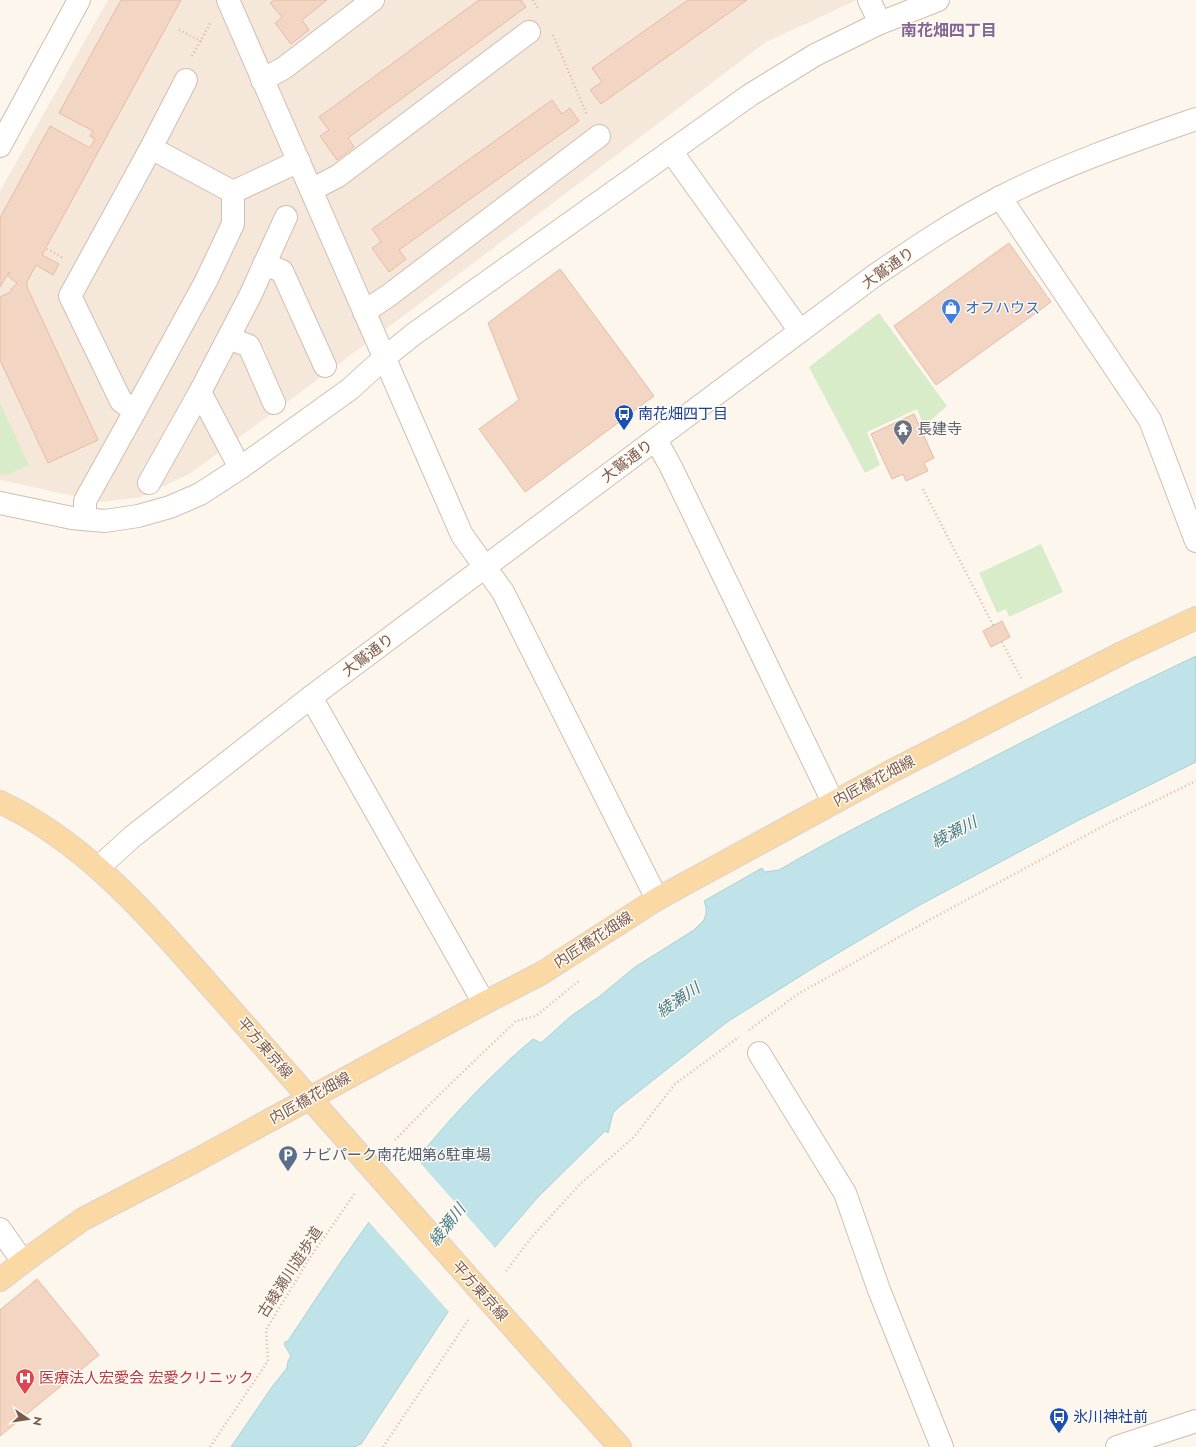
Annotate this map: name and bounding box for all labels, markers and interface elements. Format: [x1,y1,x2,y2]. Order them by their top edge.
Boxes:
district label: 南花畑四丁目 [901,19,997,42]
street label: 大鷲通り [857,242,919,294]
shop icon: オフハウス [940,297,962,325]
place label: オフハウス [965,297,1040,319]
bus stop icon: 南花畑四丁目 [613,403,635,431]
place label: 南花畑四丁目 [638,403,728,425]
temple icon: 長建寺 [892,418,914,446]
place label: 長建寺 [917,418,962,440]
street label: 大鷲通り [596,434,658,488]
street label: 大鷲通り [337,628,399,682]
street label: 内匠橋花畑線 [829,750,919,812]
water label: 綾瀬川 [927,810,982,853]
street label: 内匠橋花畑線 [549,906,637,974]
water label: 綾瀬川 [652,976,706,1023]
street label: 平方東京線 [232,1012,298,1084]
street label: 内匠橋花畑線 [265,1067,355,1129]
parking icon: ナビパーク南花畑第6駐車場 [277,1144,299,1172]
place label: ナビパーク南花畑第6駐車場 [302,1144,491,1166]
water label: 綾瀬川 [423,1197,472,1251]
street label: 古綾瀬川遊歩道 [252,1222,328,1322]
street label: 平方東京線 [447,1256,513,1326]
hospital icon: 医療法人宏愛会 宏愛クリニック [14,1367,36,1395]
place label: 医療法人宏愛会 宏愛クリニック [39,1367,254,1389]
north arrow [8,1399,48,1439]
bus stop icon: 氷川神社前 [1048,1406,1070,1434]
place label: 氷川神社前 [1073,1406,1148,1428]
text: N [29,1415,47,1427]

